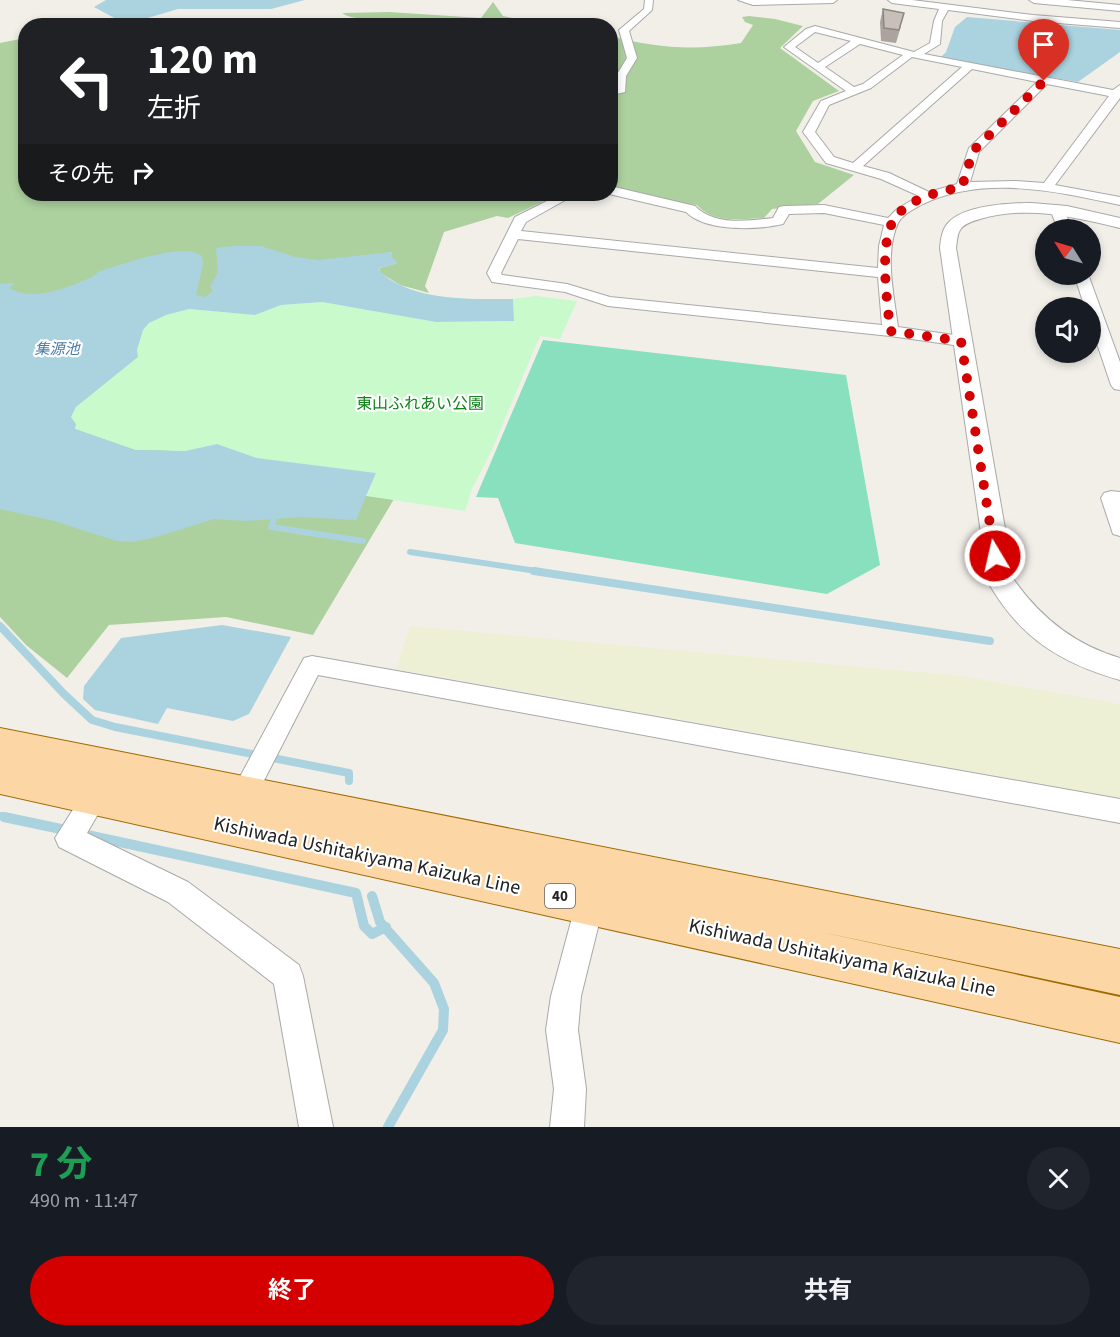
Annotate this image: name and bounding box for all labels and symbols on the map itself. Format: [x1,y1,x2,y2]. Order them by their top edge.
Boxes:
pin [1018,19,1069,81]
north arrow [1035,219,1101,285]
water label: 集源池 [34,339,81,360]
park label: 東山ふれあい公園 [356,393,484,415]
position arrow [963,524,1027,588]
street label: Kishiwada Ushitakiyama Kaizuka Line [211,810,523,902]
road number: 40 [545,884,575,908]
street label: Kishiwada Ushitakiyama Kaizuka Line [686,912,998,1004]

